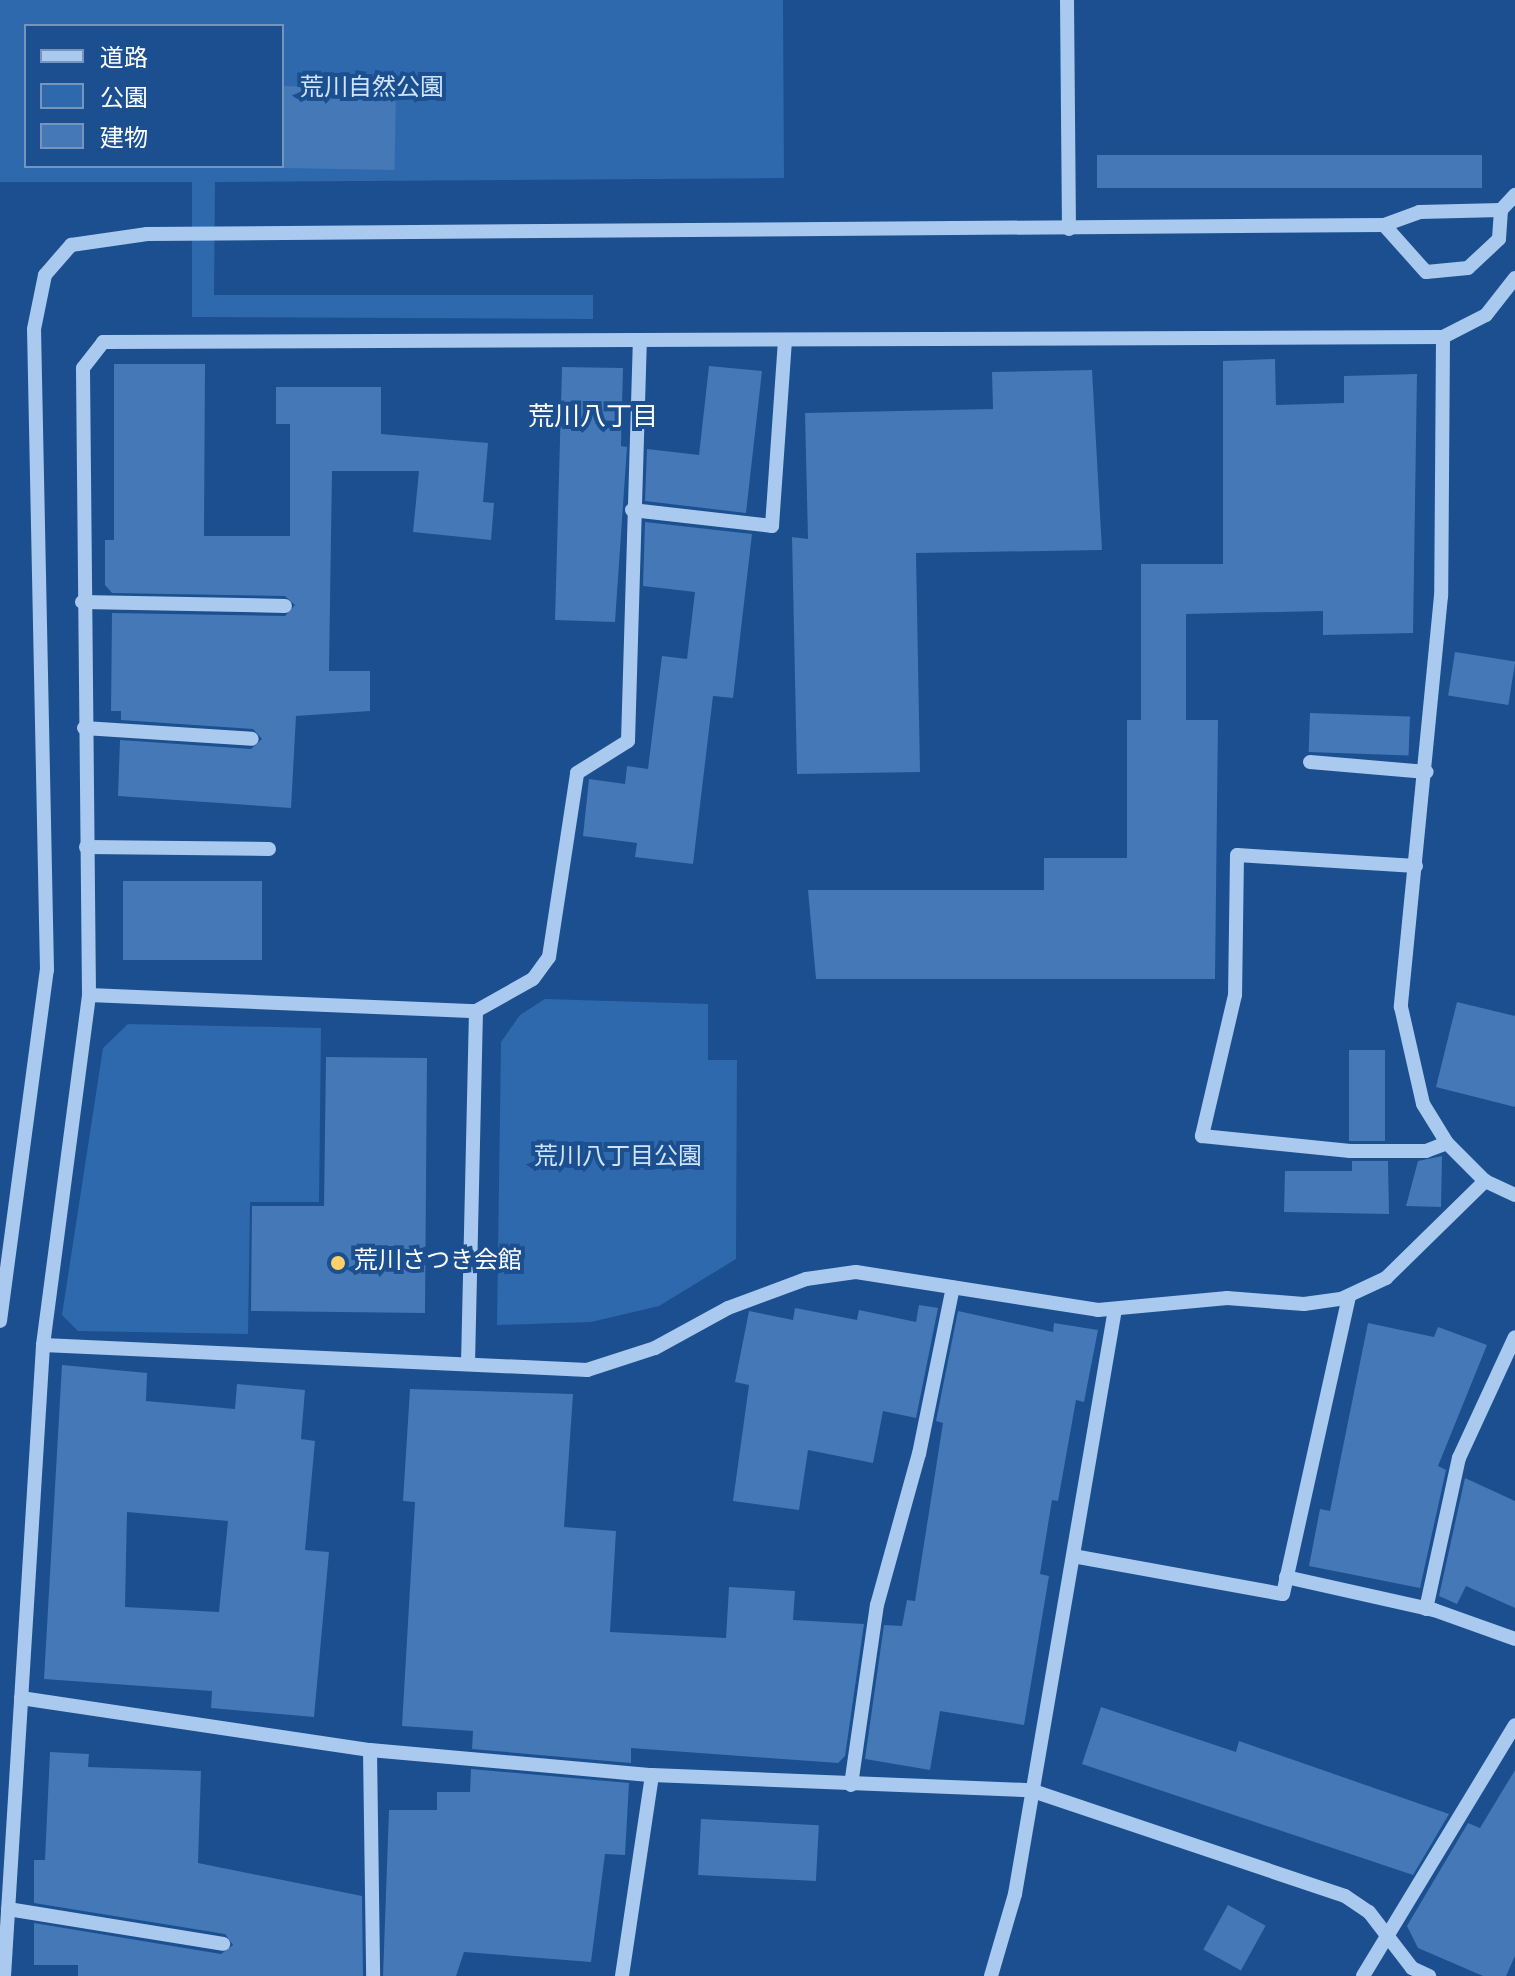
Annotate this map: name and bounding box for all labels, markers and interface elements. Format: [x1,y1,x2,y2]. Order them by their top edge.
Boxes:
legend [24,24,284,168]
text: 道路 [100,45,148,75]
park label: 荒川自然公園 [300,76,444,104]
text: 公園 [100,85,148,115]
text: 建物 [100,125,148,155]
district label: 荒川八丁目 [528,403,658,435]
park label: 荒川八丁目公園 [534,1145,702,1173]
place label: 荒川さつき会館 [354,1249,522,1277]
marker: 荒川さつき会館 [329,1254,347,1272]

